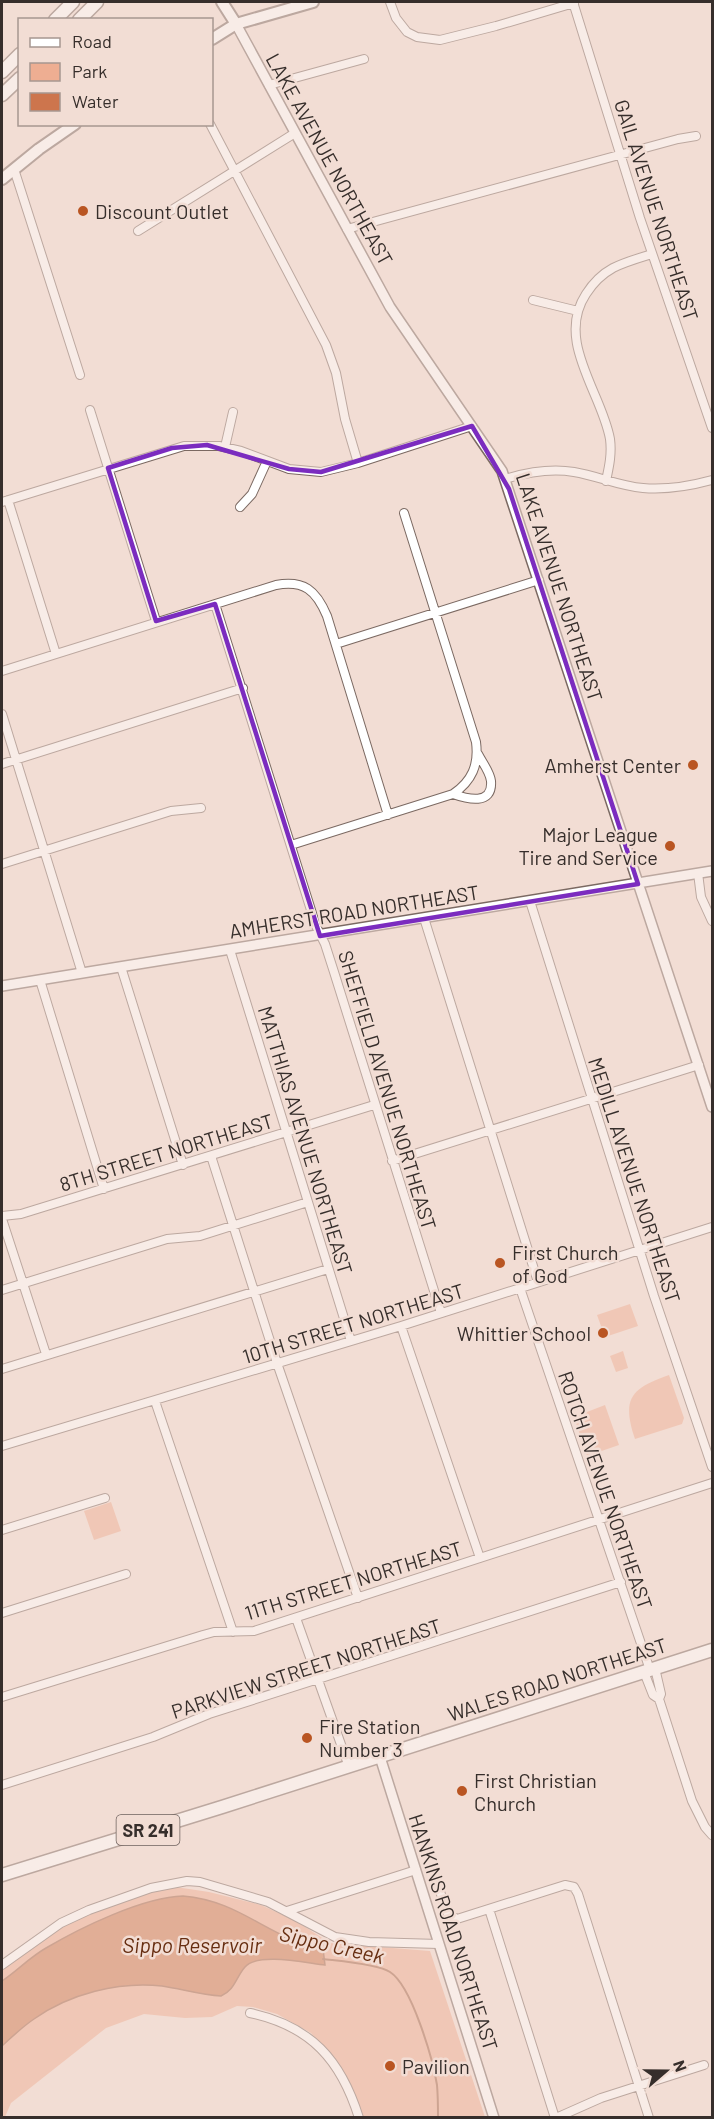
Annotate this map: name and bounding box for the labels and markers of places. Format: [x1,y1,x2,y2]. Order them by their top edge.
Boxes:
place label: Discount Outlet [95,199,229,223]
marker: Discount Outlet [76,204,90,218]
place label: Amherst Center [544,753,681,777]
marker: Amherst Center [686,758,700,772]
place label: Major League Tire and Service [518,822,658,869]
marker: Major League Tire and Service [663,839,677,853]
place label: First Church of God [512,1240,619,1287]
marker: First Church of God [493,1256,507,1270]
place label: Whittier School [457,1321,591,1345]
marker: Whittier School [596,1326,610,1340]
place label: Fire Station Number 3 [319,1714,420,1761]
marker: Fire Station Number 3 [300,1731,314,1745]
place label: First Christian Church [474,1768,597,1815]
marker: First Christian Church [455,1784,469,1798]
place label: Pavilion [402,2054,470,2078]
marker: Pavilion [383,2059,397,2073]

